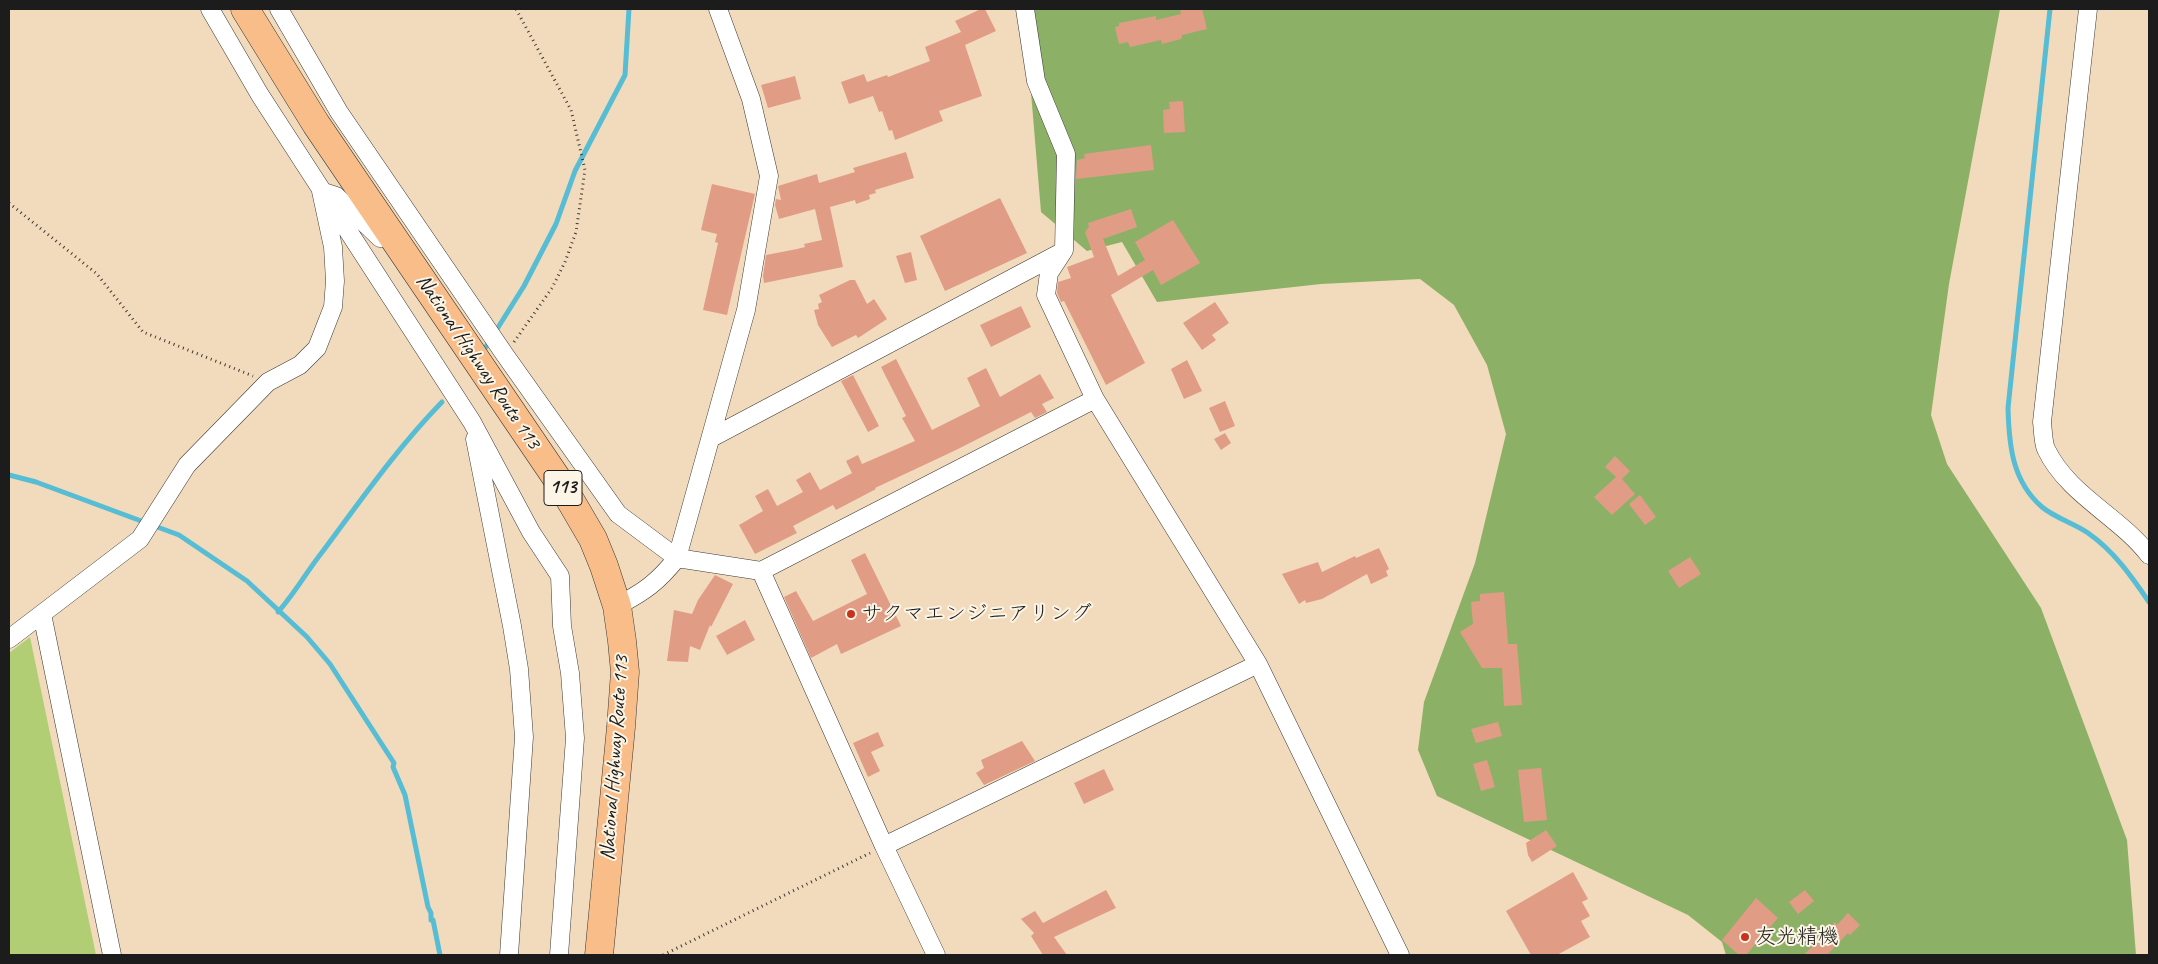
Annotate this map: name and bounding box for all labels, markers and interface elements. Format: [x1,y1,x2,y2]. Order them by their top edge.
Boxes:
street label: National Highway Route 113 [410,270,546,454]
road number: 113 [544,470,582,506]
place label: サクマエンジニアリング [861,601,1092,627]
marker: サクマエンジニアリング [845,608,857,620]
street label: National Highway Route 113 [595,655,635,861]
place label: 友光精機 [1755,924,1839,950]
marker: 友光精機 [1739,931,1751,943]

